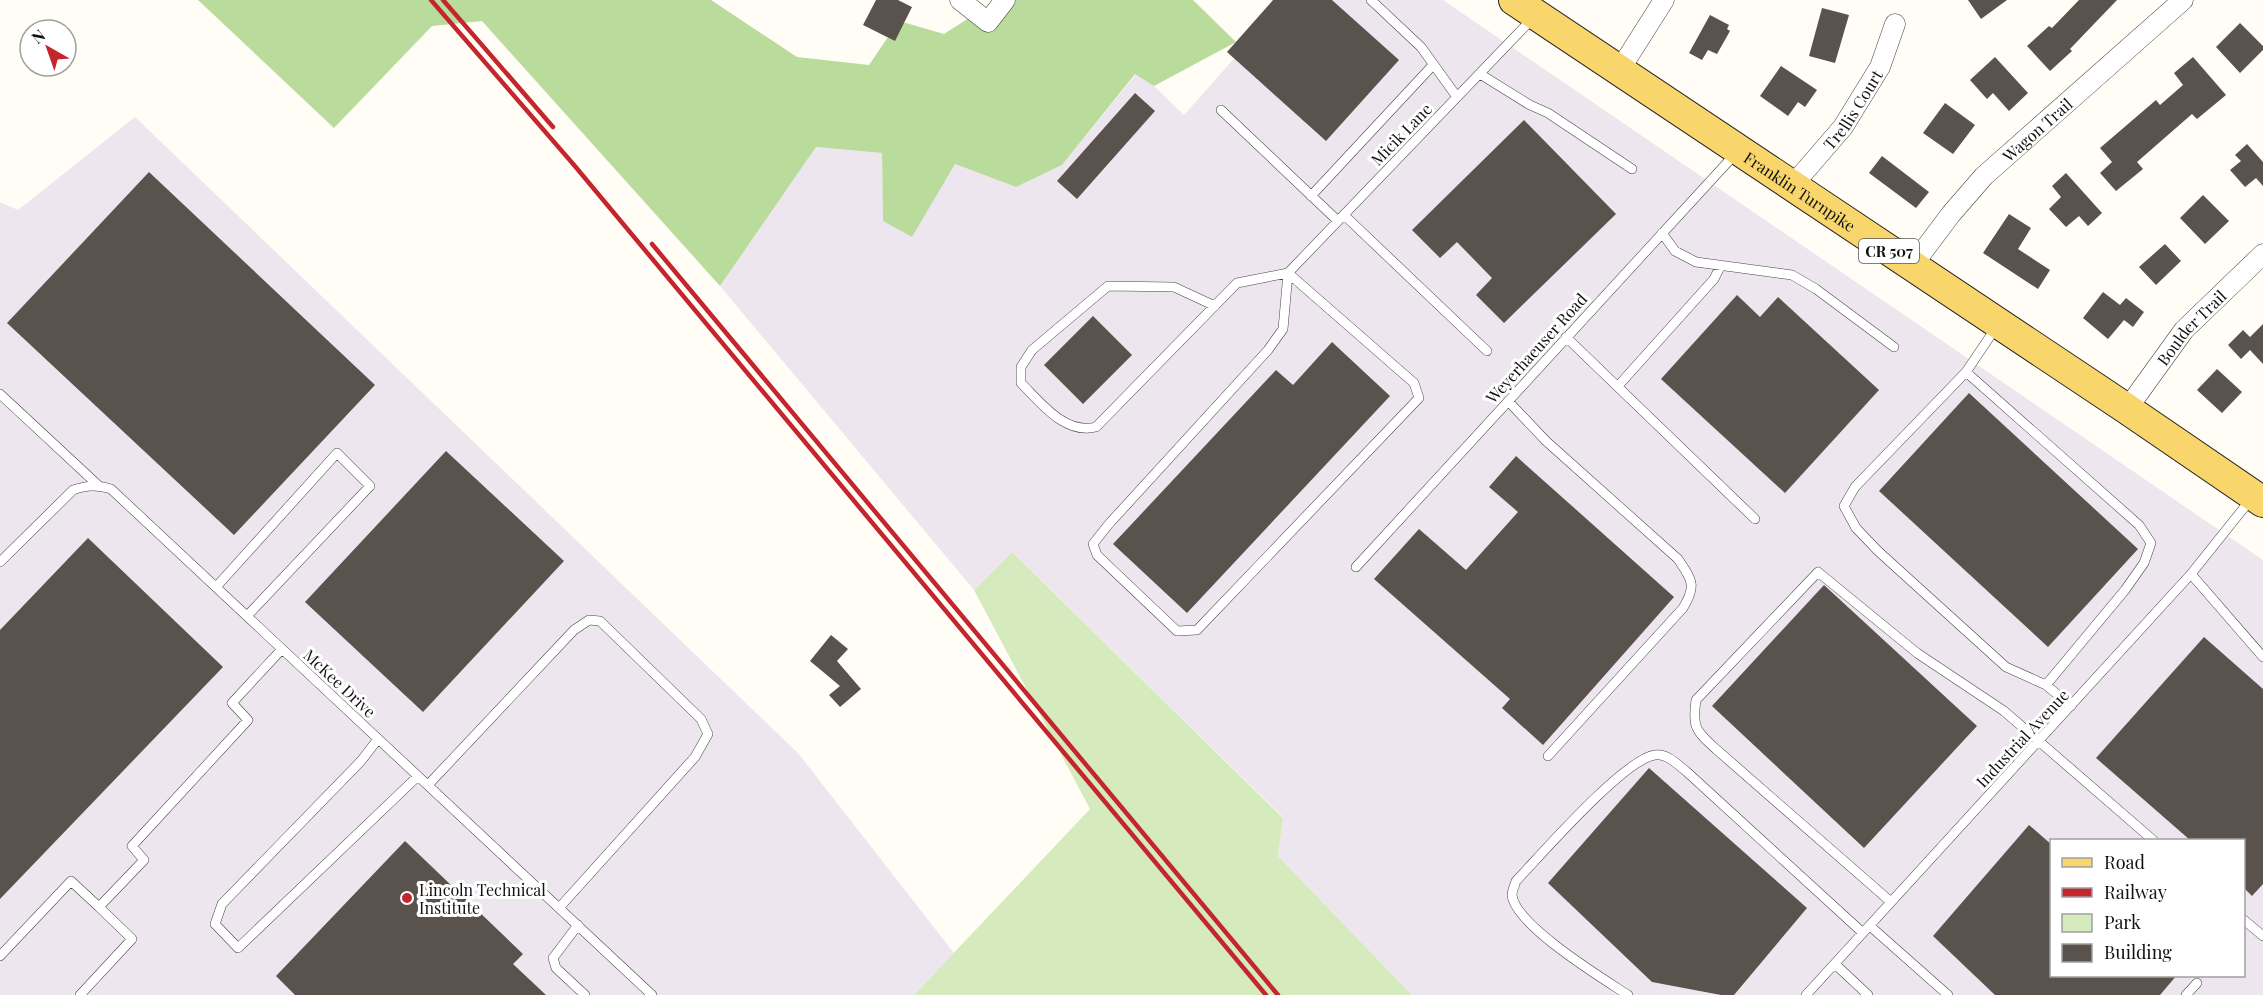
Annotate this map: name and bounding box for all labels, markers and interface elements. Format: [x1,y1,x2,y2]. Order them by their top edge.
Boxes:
north arrow [18,18,78,78]
text: N [27,24,50,48]
street label: Trellis Court [1818,65,1887,153]
street label: Wagon Trail [1997,92,2077,166]
street label: Micik Lane [1366,98,1436,170]
street label: Franklin Turnpike [1740,146,1860,236]
road number: CR 507 [1859,239,1919,263]
street label: Boulder Trail [2152,285,2230,369]
street label: Weyerhaeuser Road [1480,288,1591,408]
street label: McKee Drive [299,644,381,722]
street label: Industrial Avenue [1971,684,2073,792]
legend [2050,839,2245,977]
text: Road [2104,850,2145,874]
place label: Lincoln Technical Institute [419,879,546,918]
text: Railway [2104,880,2167,904]
marker: Lincoln Technical Institute [400,891,414,905]
text: Park [2104,910,2141,934]
text: Building [2104,940,2172,964]

